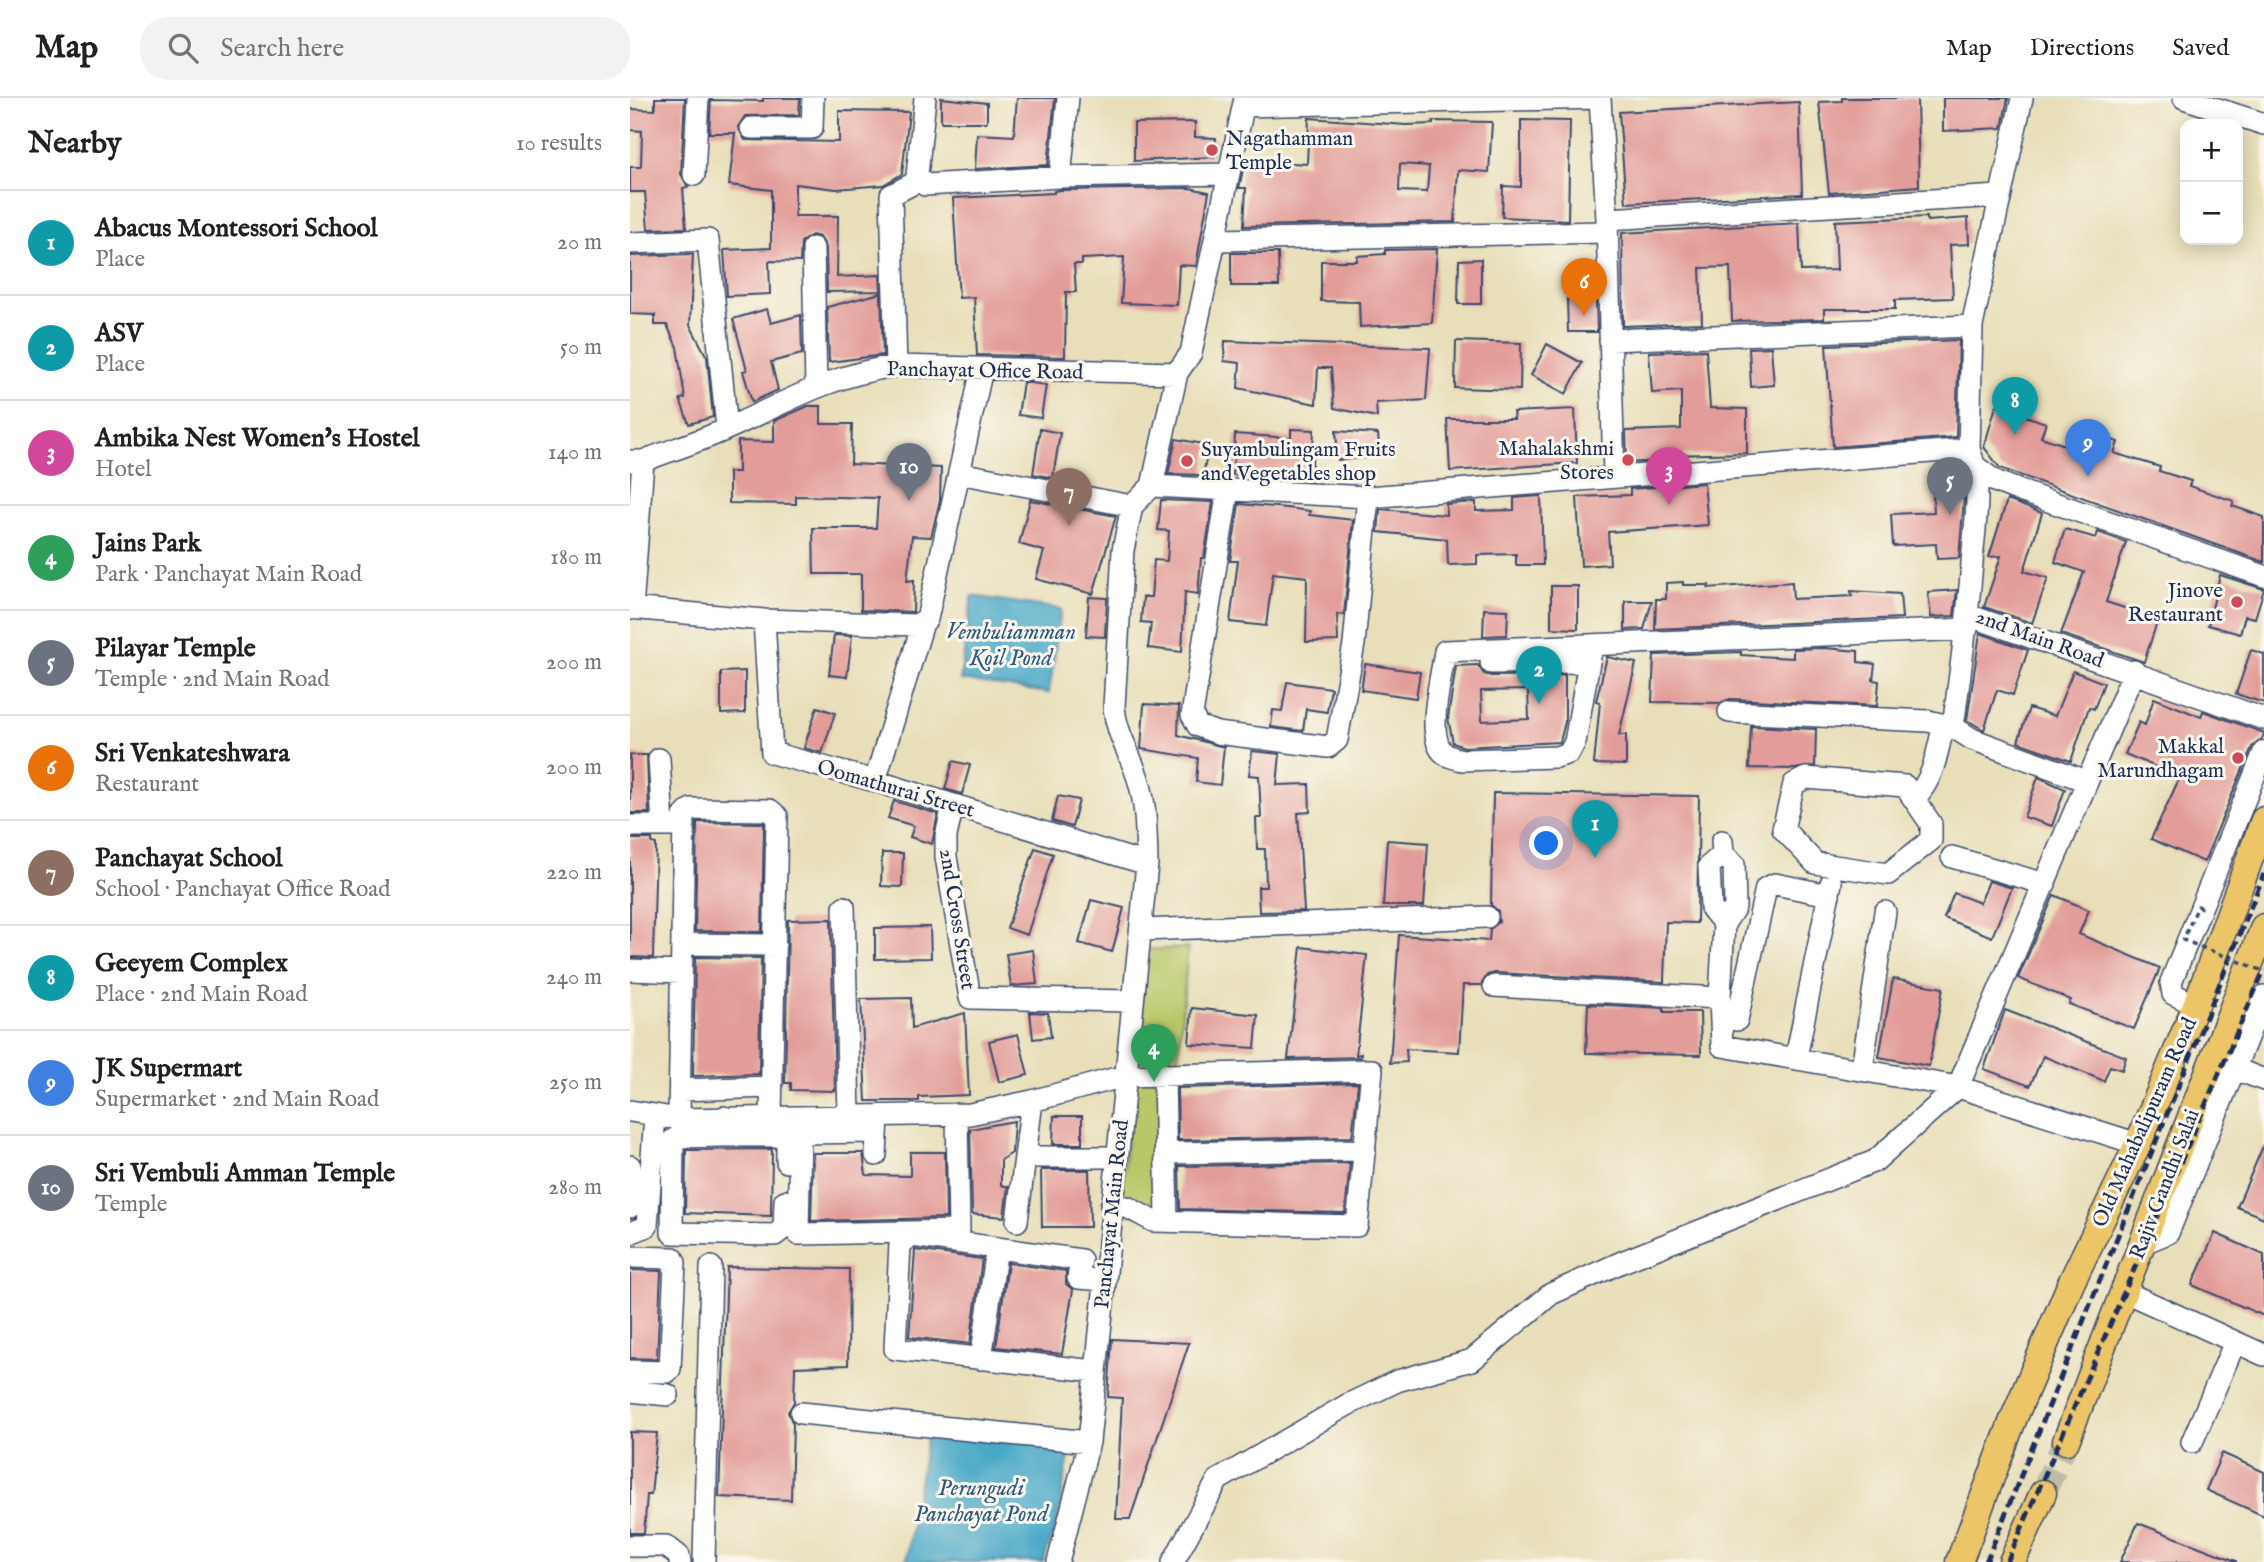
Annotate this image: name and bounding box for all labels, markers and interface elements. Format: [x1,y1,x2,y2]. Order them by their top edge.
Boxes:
search box [140,17,630,80]
text: Map [35,27,98,69]
icon: search [164,29,202,67]
text: Search here [220,32,344,65]
text: Map [1946,33,1992,64]
text: Directions [2030,33,2134,64]
text: Saved [2172,33,2229,64]
map controls [2180,119,2243,245]
button: + [2180,119,2243,182]
text: Nearby [28,125,121,163]
place label: Nagathamman Temple [1226,126,1353,177]
text: 10 results [516,129,602,158]
marker: Nagathamman Temple [1204,142,1220,158]
button: − [2180,182,2243,245]
text: Abacus Montessori School [95,212,378,245]
text: 1 [47,228,55,257]
text: 20 m [557,228,602,257]
text: Place [95,245,145,274]
pin: 6 [1561,258,1607,316]
text: ASV [95,317,143,350]
text: 2 [46,333,56,362]
text: 50 m [560,333,602,362]
text: Place [95,350,145,379]
street label: Panchayat Office Road [886,356,1084,387]
pin: 8 [1992,377,2038,435]
pin: 9 [2065,419,2111,477]
text: Ambika Nest Women's Hostel [95,422,420,455]
place label: Mahalakshmi Stores [1498,436,1614,487]
place label: Suyambulingam Fruits and Vegetables shop [1201,437,1396,488]
text: 3 [47,438,55,467]
text: 140 m [548,438,602,467]
pin: 10 [886,443,932,501]
pin: 3 [1646,447,1692,505]
marker: Mahalakshmi Stores [1620,452,1636,468]
marker: Suyambulingam Fruits and Vegetables shop [1179,453,1195,469]
text: Hotel [95,455,152,484]
pin: 5 [1927,457,1973,515]
pin: 7 [1046,468,1092,526]
text: Jains Park [95,527,201,560]
text: 4 [45,543,57,572]
text: 180 m [550,543,602,572]
text: Park · Panchayat Main Road [95,560,362,589]
place label: Jinove Restaurant [2128,578,2223,629]
marker: Jinove Restaurant [2229,594,2245,610]
street label: 2nd Main Road [1972,604,2108,675]
water label: Vembuliamman Koil Pond [946,618,1076,673]
text: Pilayar Temple [95,632,256,665]
pin: 2 [1516,646,1562,704]
text: 5 [47,648,55,677]
text: 200 m [546,648,602,677]
text: Temple · 2nd Main Road [95,665,330,694]
place label: Makkal Marundhagam [2097,734,2224,785]
text: Sri Venkateshwara [95,737,290,770]
marker: Makkal Marundhagam [2230,750,2246,766]
text: 6 [46,753,56,782]
text: 200 m [546,753,602,782]
street label: Oomathurai Street [814,754,977,825]
text: Restaurant [95,770,199,799]
pin: 1 [1572,800,1618,858]
your location [1529,826,1563,860]
text: Panchayat School [95,842,283,875]
street label: 2nd Cross Street [932,847,981,992]
text: 7 [46,858,56,887]
text: 220 m [546,858,602,887]
text: School · Panchayat Office Road [95,875,391,904]
text: Geeyem Complex [95,947,288,980]
text: 8 [46,963,56,992]
text: 240 m [546,963,602,992]
text: Place · 2nd Main Road [95,980,307,1009]
street label: Old Mahabalipuram Road [2087,1013,2204,1232]
pin: 4 [1131,1024,1177,1082]
text: JK Supermart [95,1052,242,1085]
text: 9 [46,1068,56,1097]
text: 250 m [549,1068,602,1097]
text: Supermarket · 2nd Main Road [95,1085,379,1114]
street label: Rajiv Gandhi Salai [2124,1105,2207,1264]
street label: Panchayat Main Road [1089,1117,1136,1310]
text: Sri Vembuli Amman Temple [95,1157,395,1190]
text: 10 [41,1173,61,1202]
text: 280 m [548,1173,602,1202]
text: Temple [95,1190,167,1219]
water label: Perungudi Panchayat Pond [914,1474,1050,1529]

